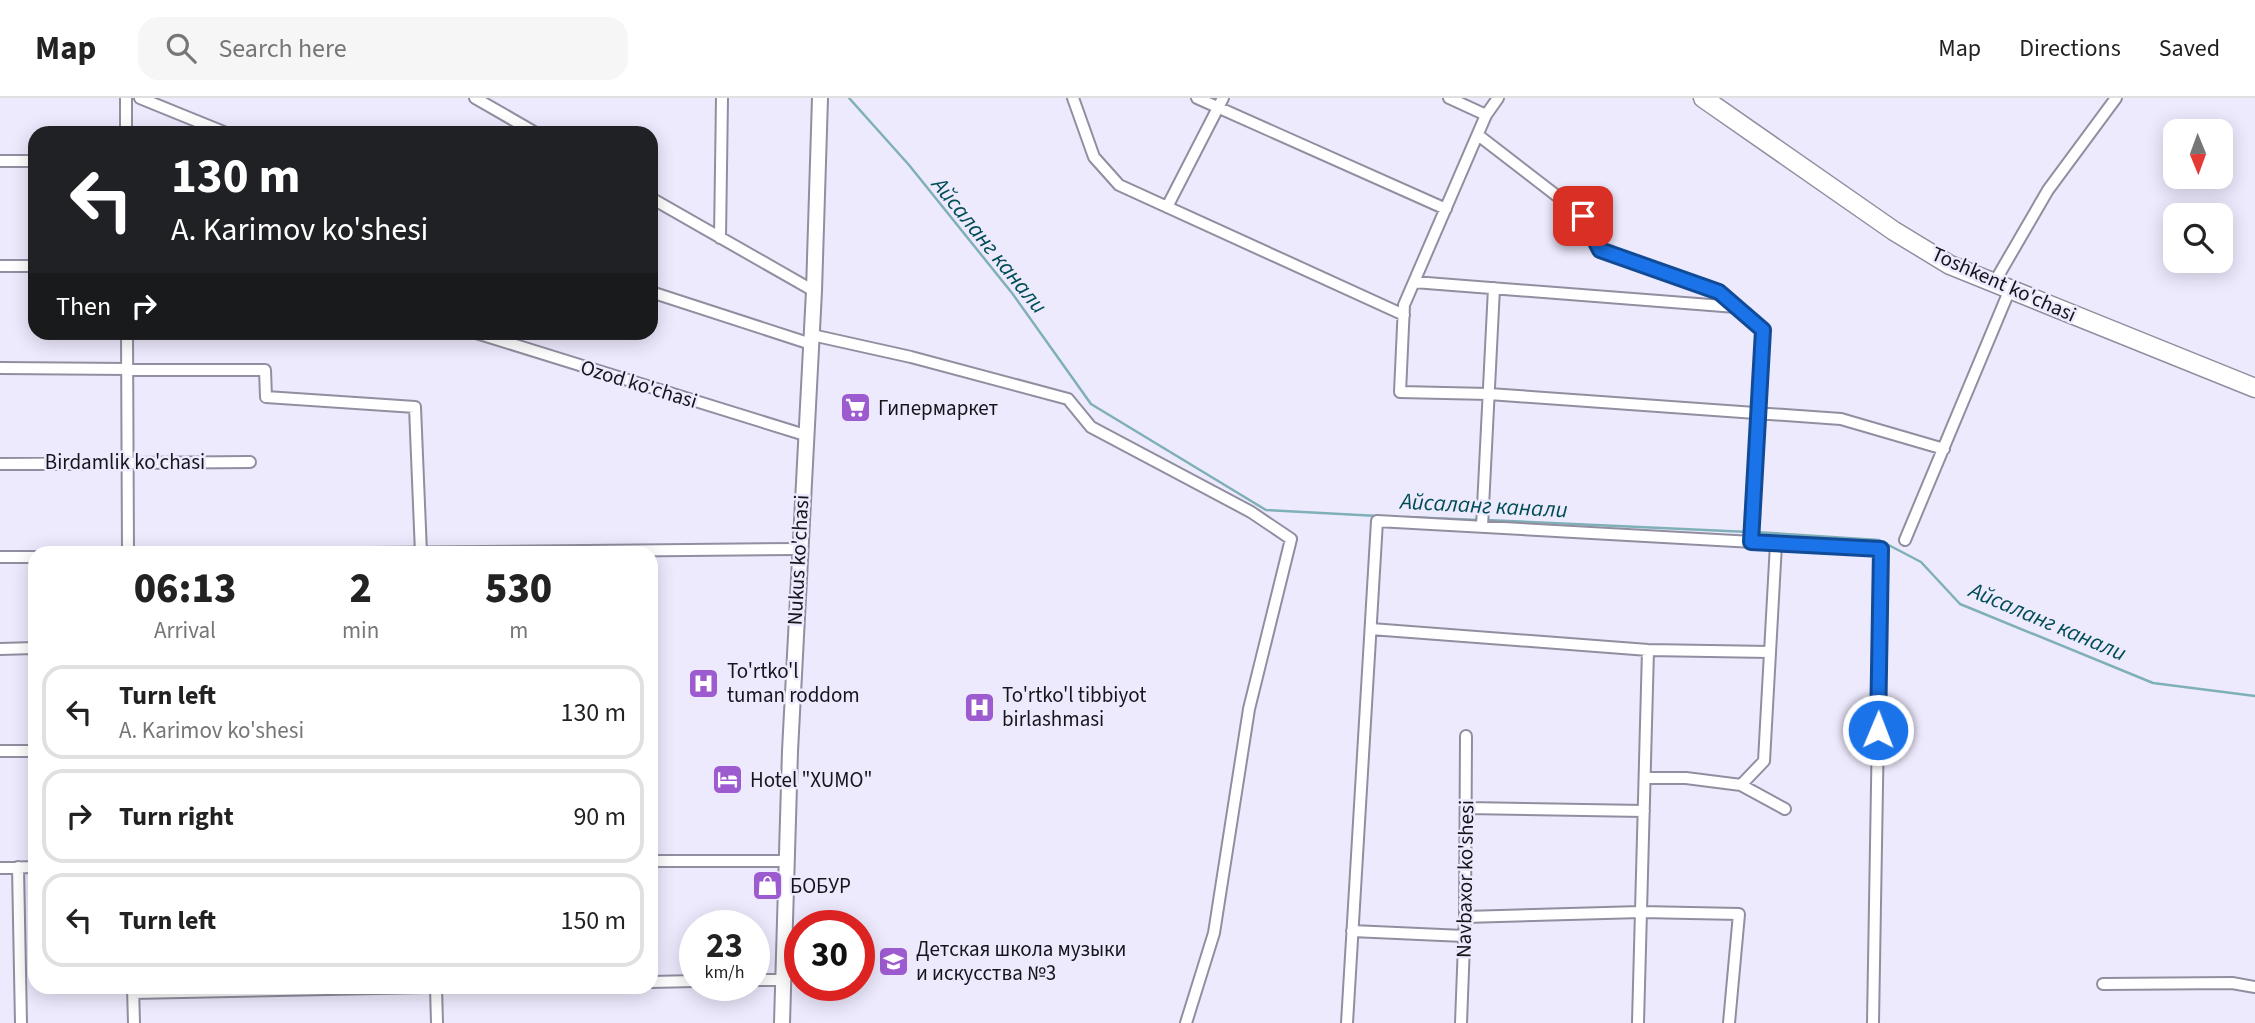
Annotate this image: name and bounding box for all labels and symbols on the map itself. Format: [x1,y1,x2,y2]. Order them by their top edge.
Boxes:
north arrow [2163,119,2233,189]
water label: Айсаланг канали [923,168,1055,321]
pin [1553,186,1613,246]
street label: Toshkent ko'chasi [1927,239,2081,329]
street label: Ozod ko'chasi [577,352,701,416]
supermarket icon: Гипермаркет [838,391,872,425]
place label: Гипермаркет [878,393,999,423]
street label: Birdamlik ko'chasi [45,447,205,477]
water label: Айсаланг канали [1398,485,1568,526]
street label: Nukus ko'chasi [780,494,816,626]
water label: Айсаланг канали [1962,573,2131,669]
place label: To'rtko'l tuman roddom [727,656,860,710]
hospital icon: To'rtko'l tuman roddom [687,666,721,700]
place label: To'rtko'l tibbiyot birlashmasi [1002,680,1146,734]
hospital icon: To'rtko'l tibbiyot birlashmasi [962,690,996,724]
position arrow [1841,693,1915,767]
hotel icon: Hotel "XUMO" [710,763,744,797]
place label: Hotel "XUMO" [750,765,873,795]
street label: Navbaxor ko'shesi [1449,800,1481,958]
shop icon: БОБУР [750,869,784,903]
place label: БОБУР [790,871,851,901]
speed limit sign: 30 [784,910,875,1001]
place label: Детская школа музыки и искусства №3 [916,934,1126,988]
school or university icon: Детская школа музыки и искусства №3 [876,944,910,978]

